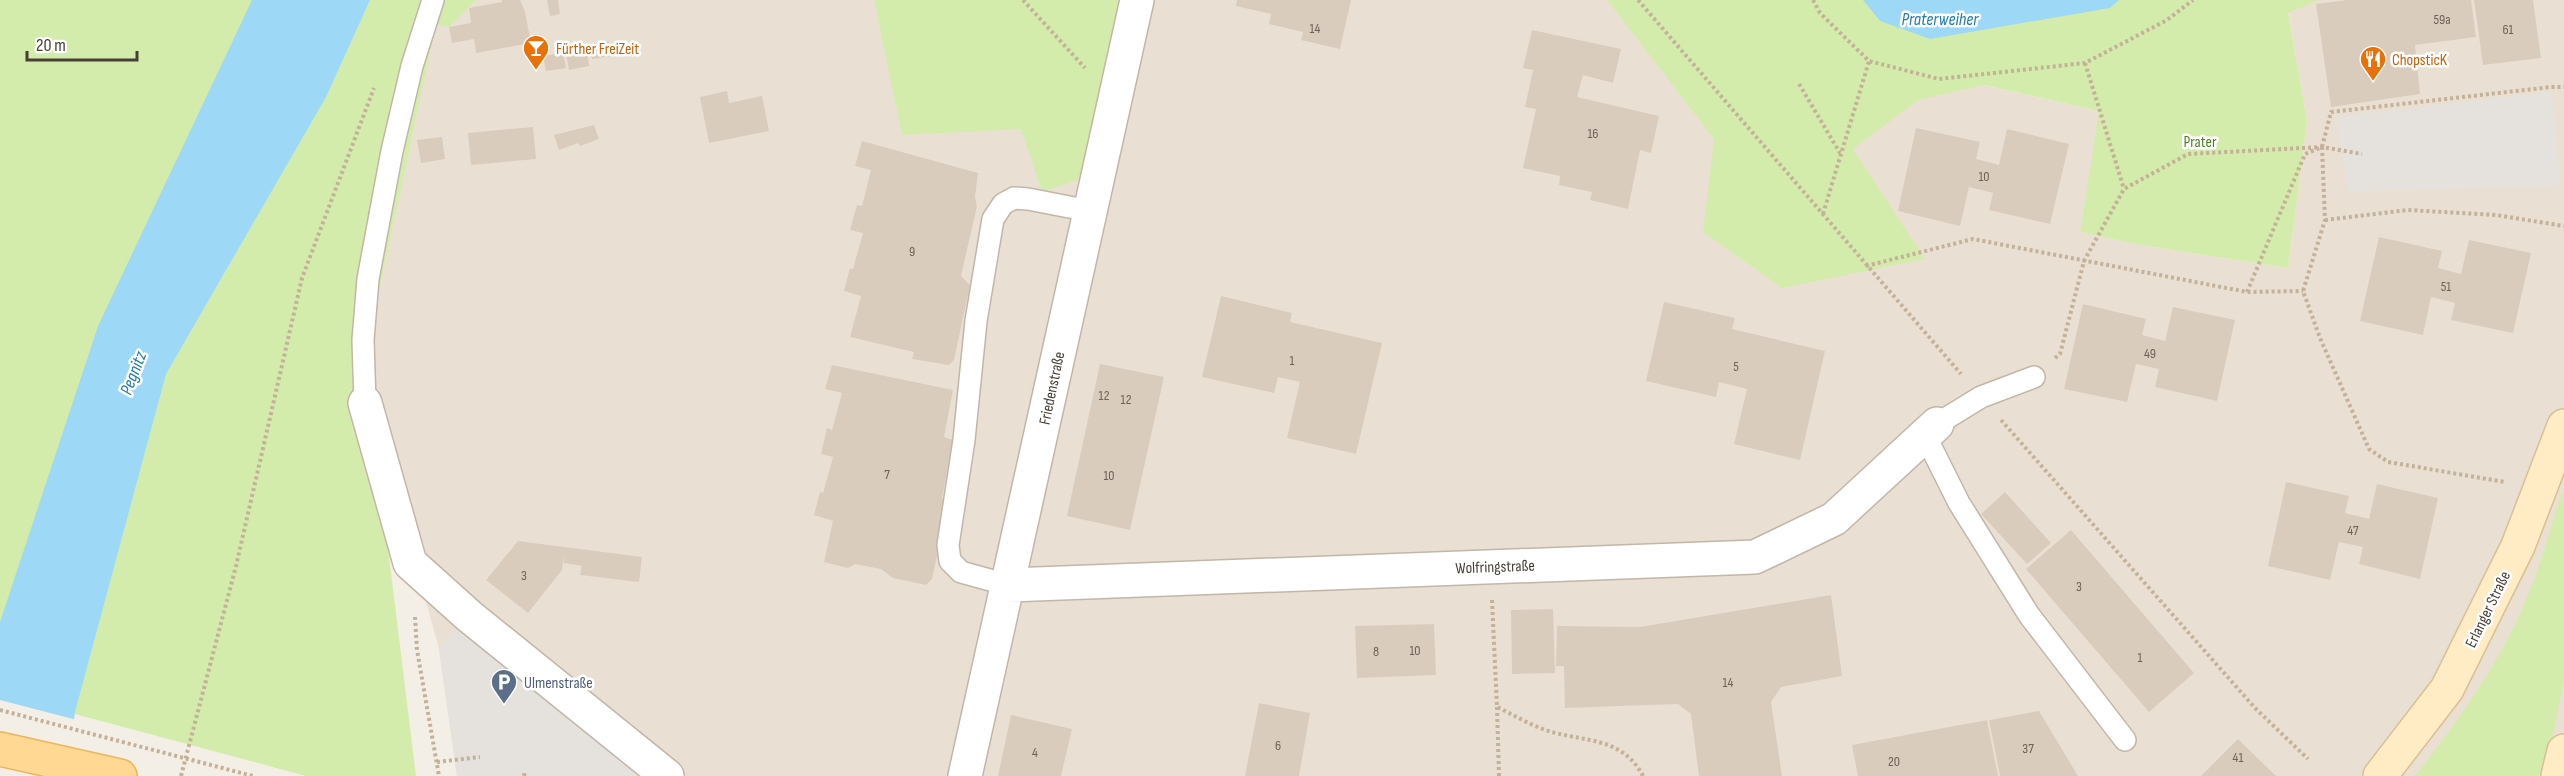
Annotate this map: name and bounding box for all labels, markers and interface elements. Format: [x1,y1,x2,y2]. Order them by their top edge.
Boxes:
water label: Praterweiher [1902,9,1979,30]
house number: 59a [2433,11,2451,28]
house number: 14 [1310,20,1321,37]
house number: 61 [2502,21,2514,38]
scale bar [27,24,136,62]
bar icon: Fürther FreiZeit [521,33,551,71]
text: 20 m [36,35,66,56]
place label: Fürther FreiZeit [556,40,639,59]
restaurant icon: ChopsticK [2358,44,2388,82]
place label: ChopsticK [2392,51,2448,70]
house number: 16 [1587,125,1599,142]
park label: Prater [2183,133,2217,152]
house number: 10 [1978,168,1990,185]
house number: 9 [909,243,915,260]
house number: 51 [2441,278,2451,295]
house number: 49 [2144,345,2156,362]
water label: Pegnitz [116,348,151,398]
street label: Friedenstraße [1035,350,1069,427]
house number: 1 [1290,352,1295,369]
house number: 5 [1733,358,1739,375]
house number: 12 [1099,387,1110,404]
house number: 12 [1121,391,1132,408]
house number: 7 [884,466,890,483]
house number: 10 [1103,467,1115,484]
house number: 47 [2347,522,2359,539]
street label: Wolfringstraße [1455,557,1535,578]
house number: 3 [521,567,527,584]
street label: Erlanger Straße [2462,568,2515,651]
house number: 3 [2076,578,2082,595]
house number: 10 [1409,642,1421,659]
house number: 8 [1373,643,1379,660]
house number: 1 [2138,649,2143,666]
parking icon: Ulmenstraße [489,667,519,705]
place label: Ulmenstraße [524,674,593,693]
house number: 14 [1723,674,1734,691]
house number: 6 [1275,737,1281,754]
house number: 37 [2022,740,2034,757]
house number: 4 [1032,744,1038,761]
house number: 41 [2233,749,2243,766]
house number: 20 [1888,753,1900,770]

